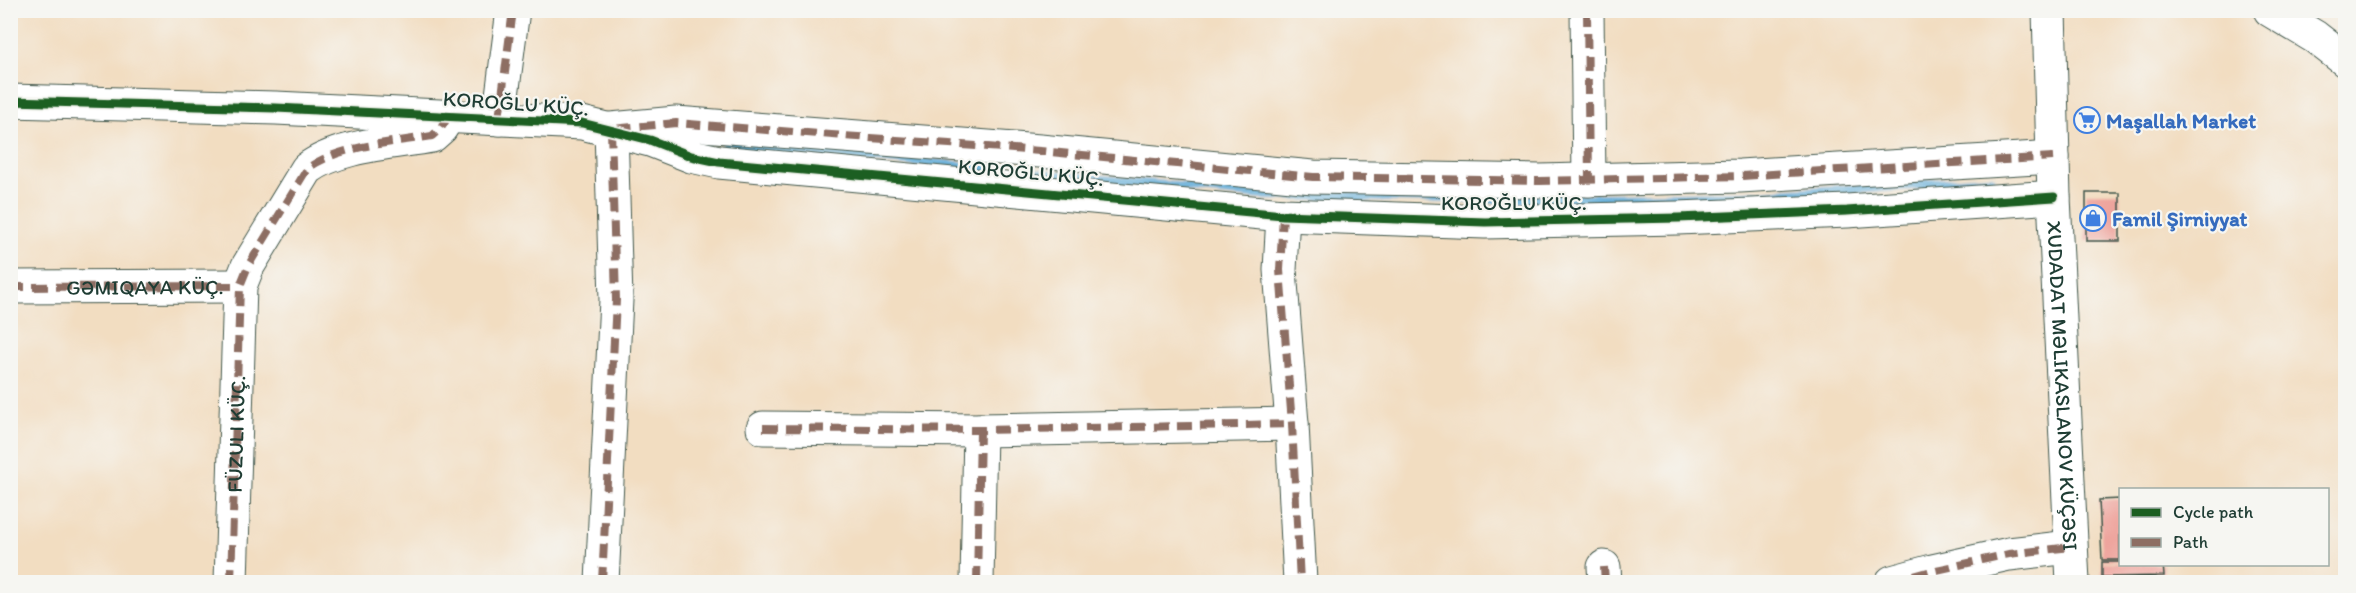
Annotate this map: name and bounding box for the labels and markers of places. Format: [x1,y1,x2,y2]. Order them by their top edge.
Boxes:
supermarket icon: Maşallah Market [2072,105,2102,135]
place label: Maşallah Market [2106,108,2256,134]
shop icon: Famil Şirniyyat [2078,203,2108,233]
place label: Famil Şirniyyat [2112,206,2248,232]

